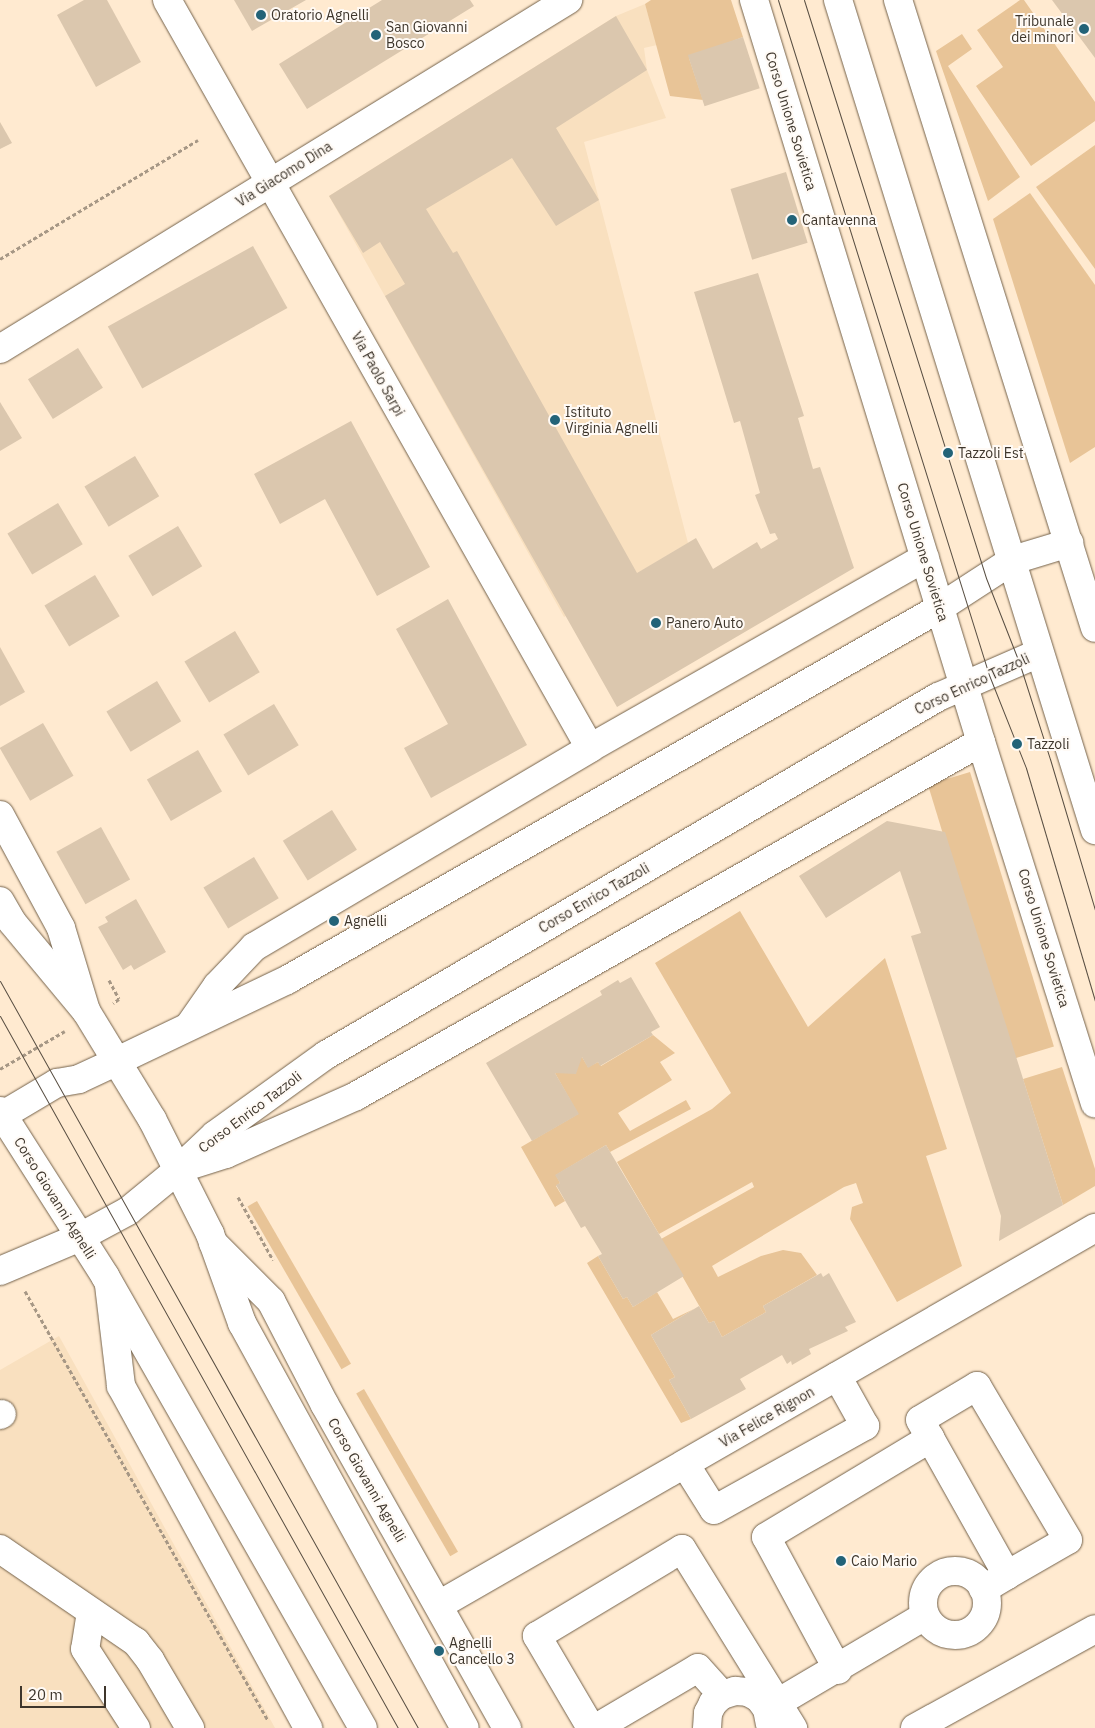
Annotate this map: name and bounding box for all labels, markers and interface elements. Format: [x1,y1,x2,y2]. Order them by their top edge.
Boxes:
place label: Oratorio Agnelli [271,7,369,23]
marker: Oratorio Agnelli [255,9,267,21]
place label: Tribunale dei minori [1011,13,1074,46]
place label: San Giovanni Bosco [386,19,467,52]
marker: Tribunale dei minori [1078,23,1090,35]
marker: San Giovanni Bosco [370,29,382,41]
street label: Corso Unione Sovietica [762,50,820,192]
street label: Via Giacomo Dina [233,138,335,210]
place label: Cantavenna [802,212,876,228]
marker: Cantavenna [786,214,798,226]
street label: Via Paolo Sarpi [348,329,408,419]
place label: Istituto Virginia Agnelli [565,404,658,437]
marker: Istituto Virginia Agnelli [549,414,561,426]
place label: Tazzoli Est [958,445,1024,461]
marker: Tazzoli Est [942,447,954,459]
street label: Corso Unione Sovietica [894,481,952,623]
place label: Panero Auto [666,615,743,631]
marker: Panero Auto [650,617,662,629]
street label: Corso Enrico Tazzoli [912,650,1032,718]
place label: Tazzoli [1027,736,1070,752]
marker: Tazzoli [1011,738,1023,750]
street label: Corso Enrico Tazzoli [536,859,652,937]
street label: Corso Unione Sovietica [1015,867,1073,1009]
place label: Agnelli [344,913,387,929]
marker: Agnelli [328,915,340,927]
street label: Corso Enrico Tazzoli [195,1068,305,1156]
street label: Corso Giovanni Agnelli [11,1134,99,1262]
street label: Via Felice Rignon [717,1383,817,1451]
street label: Corso Giovanni Agnelli [325,1415,409,1545]
place label: Caio Mario [851,1553,917,1569]
marker: Caio Mario [835,1555,847,1567]
place label: Agnelli Cancello 3 [449,1635,515,1668]
marker: Agnelli Cancello 3 [433,1645,445,1657]
scale bar [22,1676,109,1708]
text: 20 m [28,1685,63,1704]

